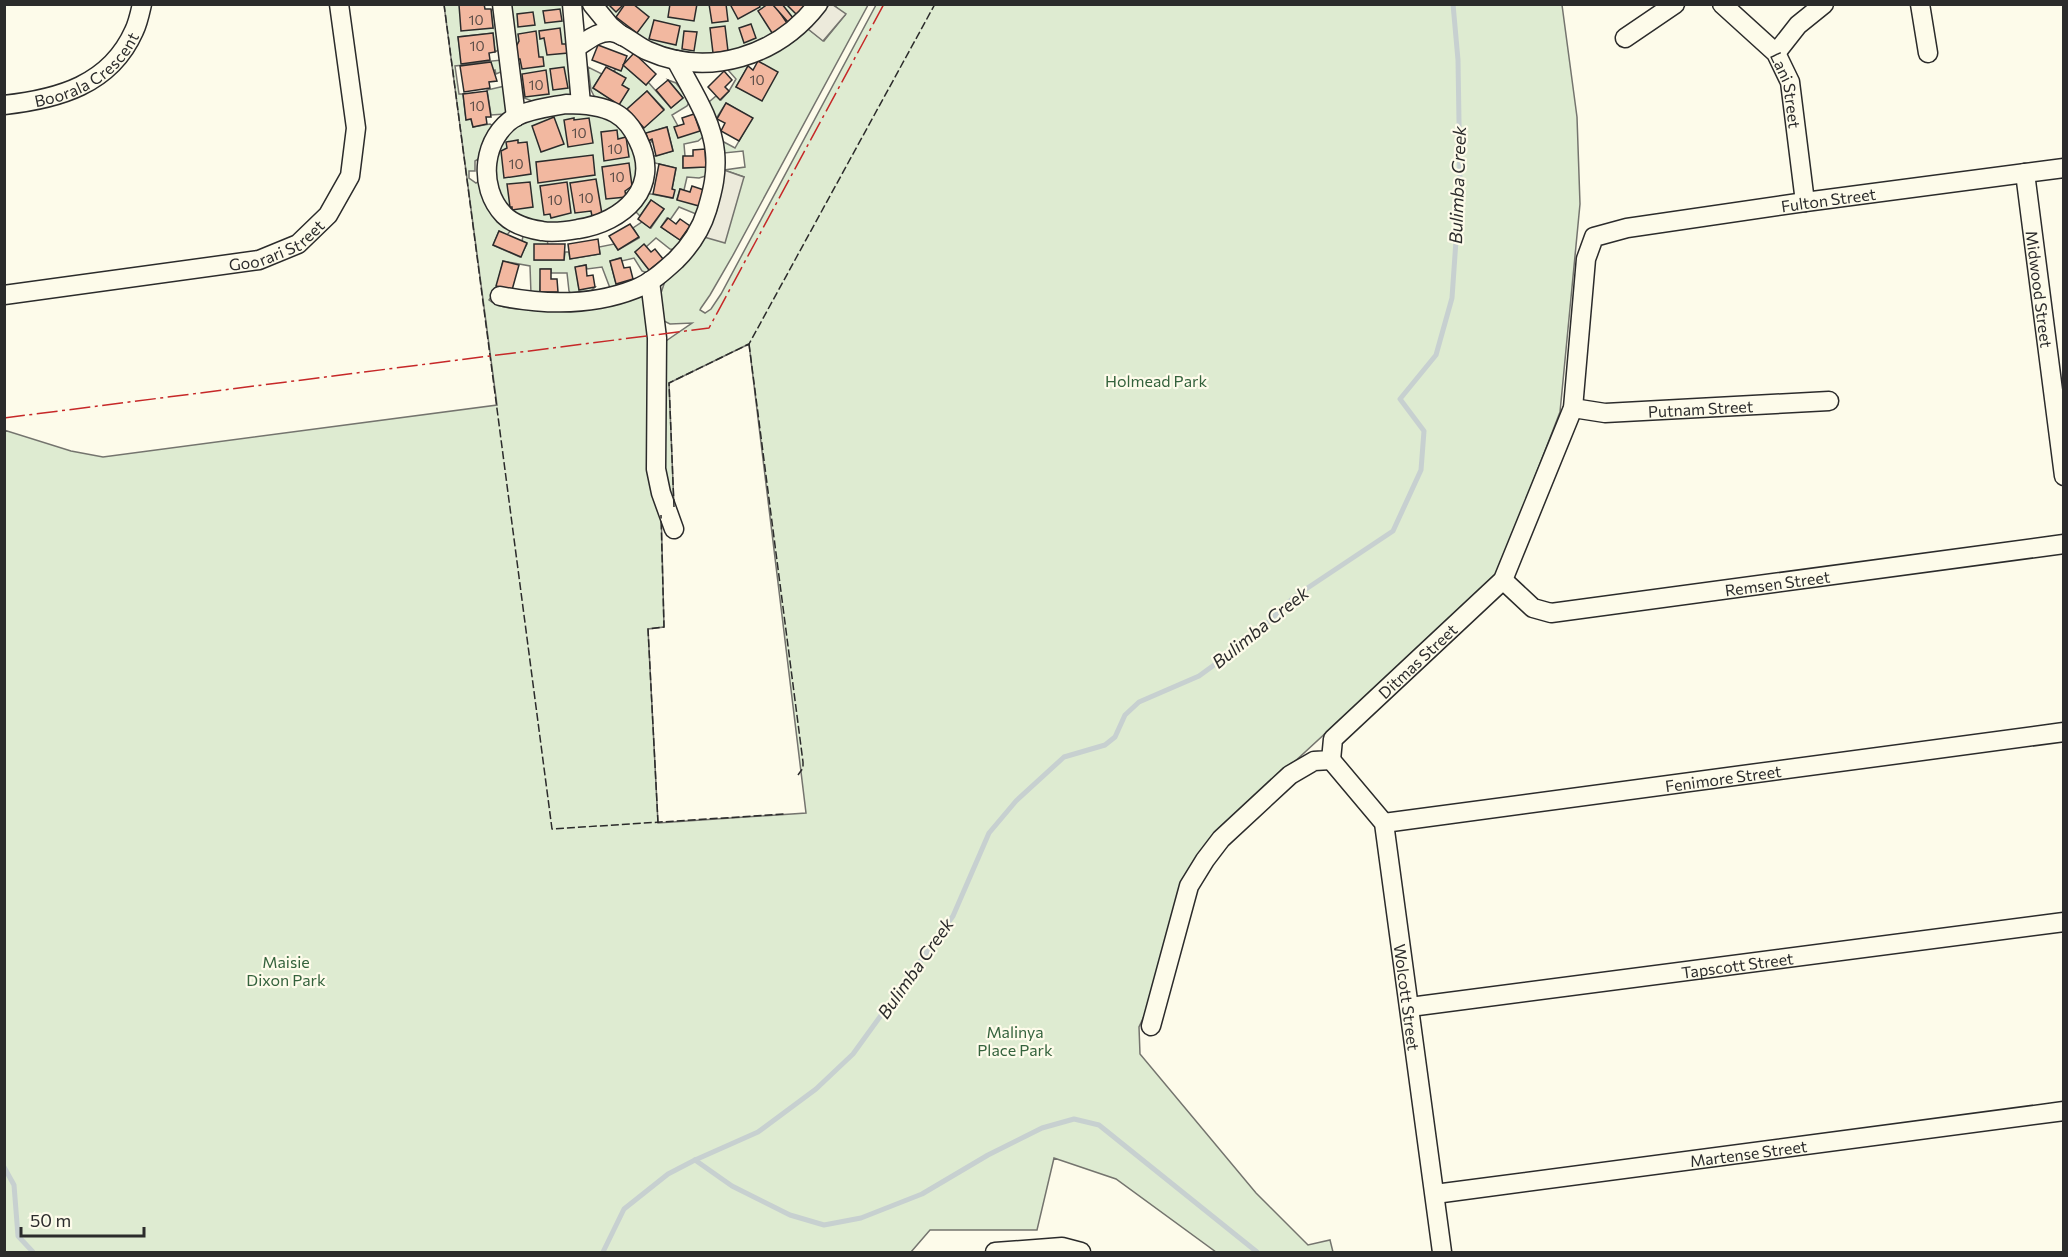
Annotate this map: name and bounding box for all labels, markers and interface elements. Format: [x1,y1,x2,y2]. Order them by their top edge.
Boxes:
house number: 10 [468,11,484,28]
street label: Boorala Crescent [32,28,142,110]
house number: 10 [469,37,485,54]
street label: Lani Street [1767,48,1805,130]
house number: 10 [749,71,765,88]
house number: 10 [528,76,544,93]
house number: 10 [469,97,485,114]
house number: 10 [571,124,587,141]
water label: Bulimba Creek [1444,124,1470,244]
house number: 10 [607,140,623,157]
house number: 10 [508,155,524,172]
house number: 10 [609,168,625,185]
street label: Fulton Street [1780,183,1877,215]
house number: 10 [578,189,594,206]
house number: 10 [547,191,563,208]
street label: Goorari Street [227,215,328,274]
street label: Midwood Street [2023,229,2057,349]
park label: Holmead Park [1105,371,1207,390]
street label: Putnam Street [1647,396,1754,420]
street label: Remsen Street [1724,566,1831,599]
water label: Bulimba Creek [1207,581,1314,673]
street label: Ditmas Street [1374,619,1460,702]
street label: Fenimore Street [1664,760,1783,795]
water label: Bulimba Creek [872,912,959,1023]
street label: Wolcott Street [1391,942,1424,1052]
street label: Tapscott Street [1680,948,1795,981]
park label: Maisie Dixon Park [246,952,326,989]
park label: Malinya Place Park [977,1022,1053,1059]
street label: Martense Street [1688,1135,1809,1170]
scale bar [21,1200,144,1238]
text: 50 m [30,1209,71,1231]

